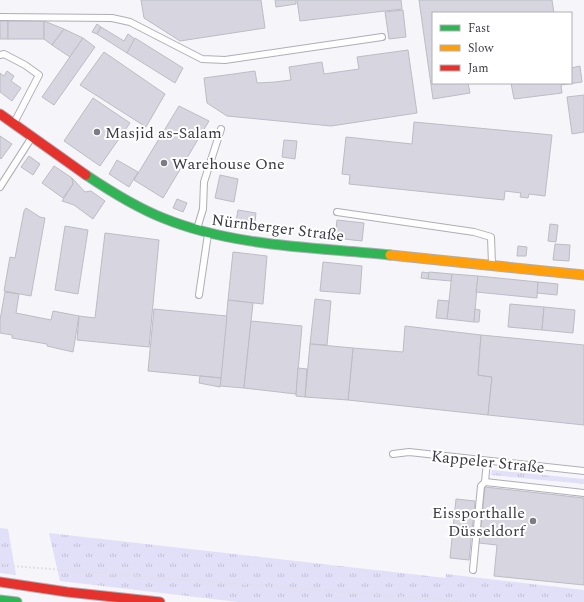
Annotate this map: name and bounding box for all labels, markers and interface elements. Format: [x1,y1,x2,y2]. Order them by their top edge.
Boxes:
legend [432,12,572,84]
text: Fast [468,19,490,38]
text: Slow [468,39,494,58]
text: Jam [468,59,489,78]
place label: Masjid as-Salam [105,121,222,145]
marker: Masjid as-Salam [92,127,102,137]
place label: Warehouse One [172,152,285,176]
marker: Warehouse One [159,158,169,168]
street label: Nürnberger Straße [210,208,345,248]
street label: Kappeler Straße [430,444,546,480]
place label: Eissporthalle Düsseldorf [432,501,527,543]
marker: Eissporthalle Düsseldorf [528,516,538,526]

